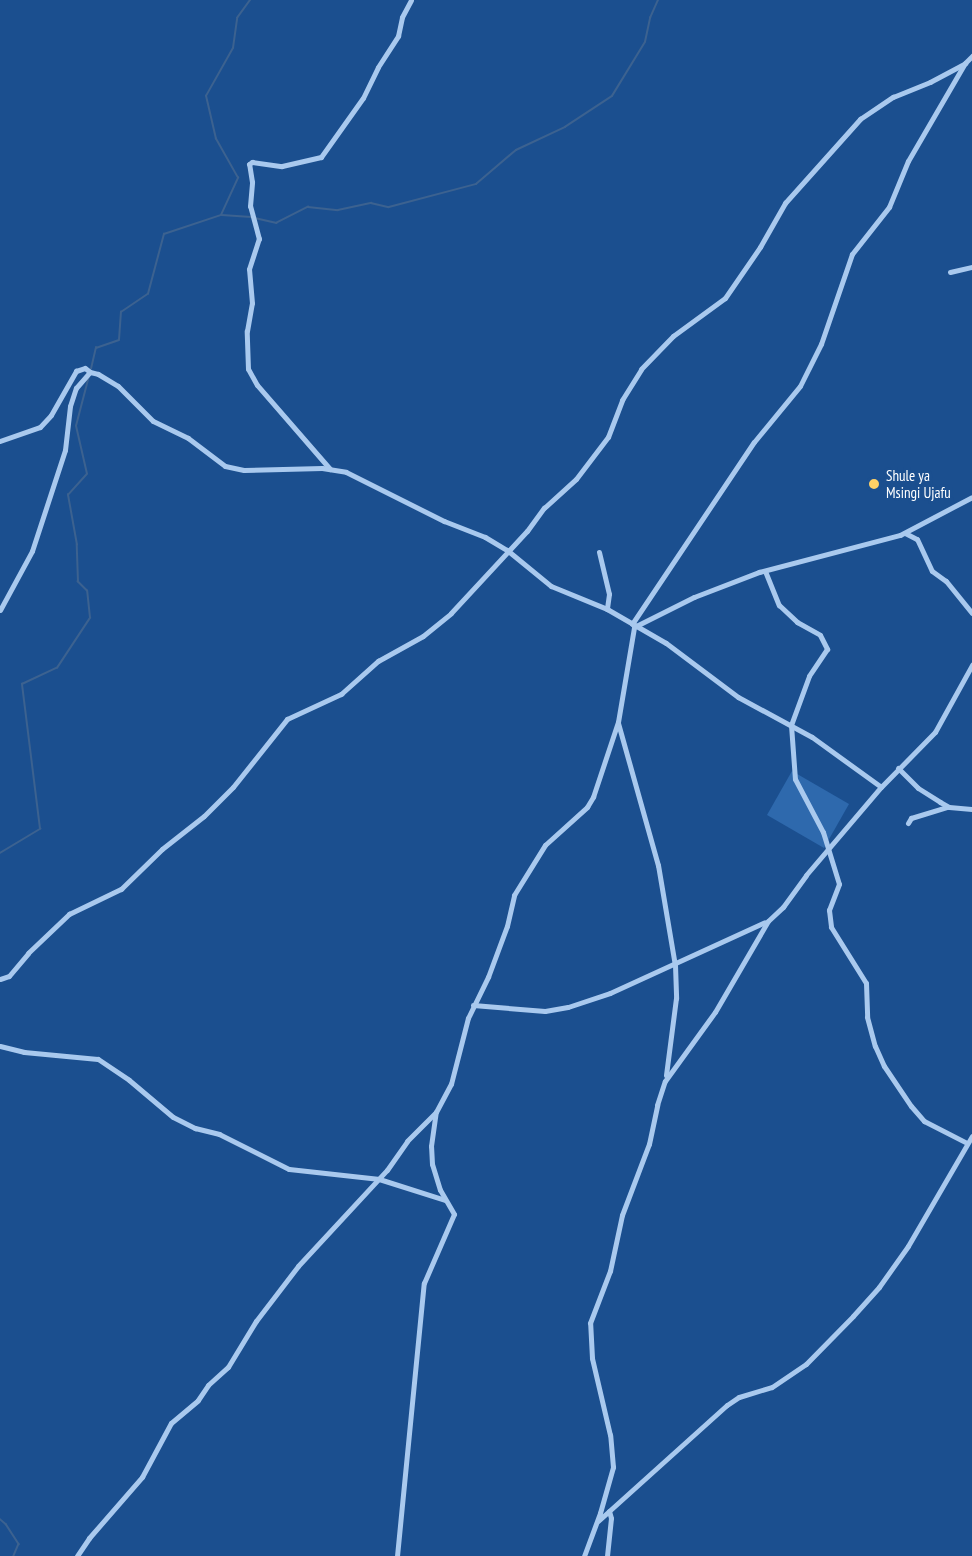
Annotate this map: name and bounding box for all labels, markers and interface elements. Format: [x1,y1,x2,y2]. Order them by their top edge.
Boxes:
place label: Shule ya Msingi Ujafu [886,466,951,501]
marker: Shule ya Msingi Ujafu [867,477,881,491]

